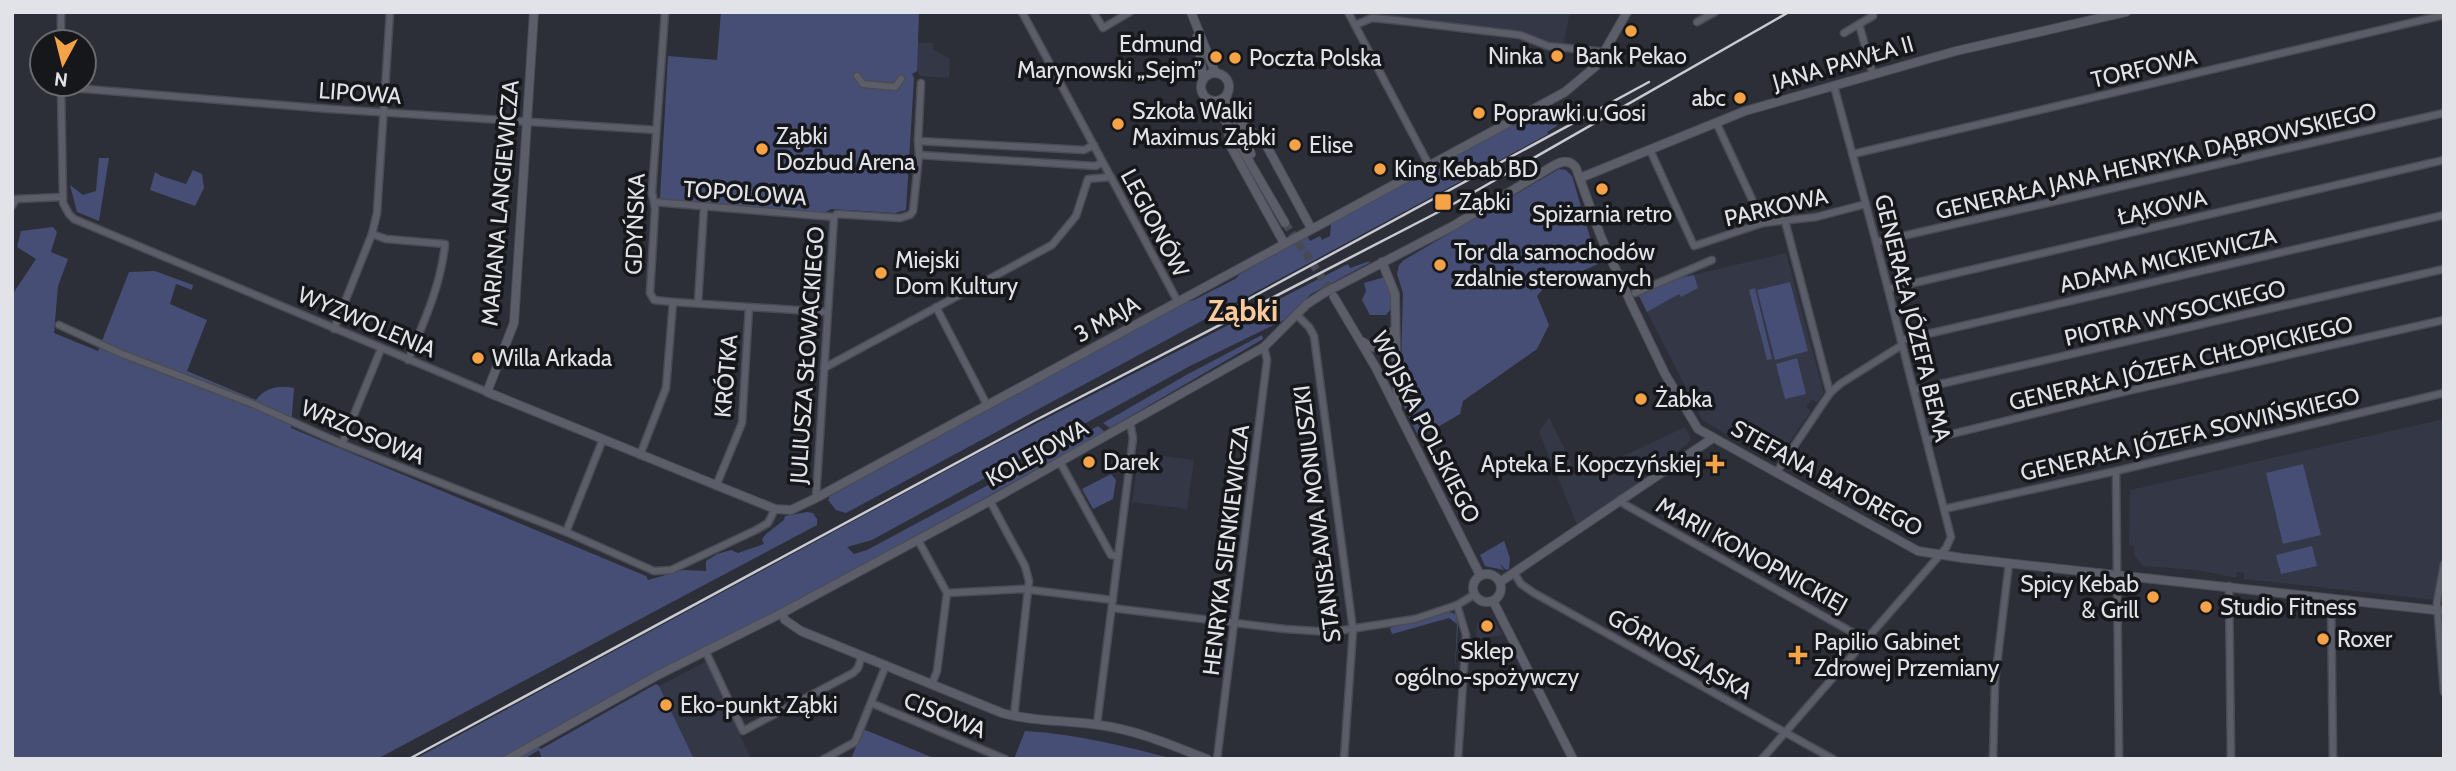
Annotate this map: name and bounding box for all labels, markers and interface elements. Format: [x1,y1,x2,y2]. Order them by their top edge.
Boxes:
marker: Bank Pekao [1623,23,1639,39]
north arrow [28,28,98,98]
street label: JANA PAWŁA II [1768,29,1917,97]
place label: Edmund Marynowski „Sejm” [1017,30,1202,84]
place label: Ninka [1488,42,1543,70]
place label: Bank Pekao [1575,42,1687,70]
street label: TORFOWA [2088,42,2200,94]
place label: Poczta Polska [1249,44,1381,72]
marker: Ninka [1549,48,1565,64]
marker: Edmund Marynowski „Sejm” [1208,49,1224,65]
marker: Poczta Polska [1227,50,1243,66]
text: N [53,67,69,92]
street label: LIPOWA [318,76,402,110]
street label: MARIANA LANGIEWICZA [475,79,525,327]
place label: abc [1692,84,1726,112]
marker: abc [1732,90,1748,106]
place label: Szkoła Walki Maximus Ząbki [1132,97,1276,151]
street label: GENERAŁA JANA HENRYKA DĄBROWSKIEGO [1933,97,2379,225]
place label: Poprawki u Gosi [1493,99,1646,127]
marker: Poprawki u Gosi [1471,105,1487,121]
marker: Szkoła Walki Maximus Ząbki [1110,116,1126,132]
place label: Ząbki Dozbud Arena [776,122,915,176]
place label: Elise [1309,131,1354,159]
marker: Elise [1287,137,1303,153]
marker: Ząbki Dozbud Arena [754,141,770,157]
place label: King Kebab BD [1394,155,1538,183]
marker: King Kebab BD [1372,161,1388,177]
street label: LEGIONÓW [1115,164,1195,282]
street label: GDYŃSKA [618,173,651,275]
street label: TOPOLOWA [682,175,808,211]
marker: Spiżarnia retro [1594,181,1610,197]
street label: PARKOWA [1722,182,1830,232]
street label: ŁĄKOWA [2115,183,2209,231]
place label: Ząbki [1459,188,1511,216]
street label: GENERAŁA JÓZEFA BEMA [1869,191,1957,445]
marker: Ząbki [1433,192,1453,212]
place label: Spiżarnia retro [1532,200,1672,228]
street label: ADAMA MICKIEWICZA [2057,221,2279,299]
street label: JULIUSZA SŁOWACKIEGO [784,225,830,486]
place label: Tor dla samochodów zdalnie sterowanych [1454,238,1655,292]
place label: Miejski Dom Kultury [895,246,1018,300]
marker: Tor dla samochodów zdalnie sterowanych [1432,257,1448,273]
marker: Miejski Dom Kultury [873,265,889,281]
street label: PIOTRA WYSOCKIEGO [2062,274,2288,352]
street label: WYZWOLENIA [294,280,440,364]
street label: 3 MAJA [1069,290,1145,348]
district label: Ząbki [1208,292,1278,329]
street label: GENERAŁA JÓZEFA CHŁOPICKIEGO [2006,310,2356,416]
street label: WOJSKA POLSKIEGO [1366,326,1486,528]
street label: KRÓTKA [708,333,744,419]
place label: Willa Arkada [492,344,612,372]
marker: Willa Arkada [470,350,486,366]
street label: GENERAŁA JÓZEFA SOWIŃSKIEGO [2017,380,2362,487]
street label: STANISŁAWA MONIUSZKI [1287,384,1347,644]
place label: Żabka [1655,385,1713,413]
marker: Żabka [1633,391,1649,407]
street label: WRZOSOWA [297,393,429,471]
street label: KOLEJOWA [981,413,1093,493]
street label: STEFANA BATOREGO [1726,414,1928,542]
street label: HENRYKA SIENKIEWICZA [1197,423,1255,677]
place label: Darek [1103,448,1160,476]
place label: Apteka E. Kopczyńskiej [1481,450,1701,478]
marker: Darek [1081,454,1097,470]
marker: Apteka E. Kopczyńskiej [1707,456,1723,472]
street label: MARII KONOPNICKIEJ [1651,491,1853,619]
place label: Spicy Kebab & Grill [2020,570,2140,624]
marker: Spicy Kebab & Grill [2145,589,2161,605]
place label: Studio Fitness [2220,593,2357,621]
marker: Studio Fitness [2198,599,2214,615]
street label: GÓRNOŚLĄSKA [1603,603,1757,705]
marker: Sklep ogólno-spożywczy [1479,618,1495,634]
place label: Roxer [2337,625,2393,653]
place label: Papilio Gabinet Zdrowej Przemiany [1814,628,2000,682]
marker: Roxer [2315,631,2331,647]
place label: Sklep ogólno-spożywczy [1395,637,1580,691]
marker: Papilio Gabinet Zdrowej Przemiany [1788,645,1808,665]
street label: CISOWA [900,686,990,744]
place label: Eko-punkt Ząbki [680,691,838,719]
marker: Eko-punkt Ząbki [658,697,674,713]

